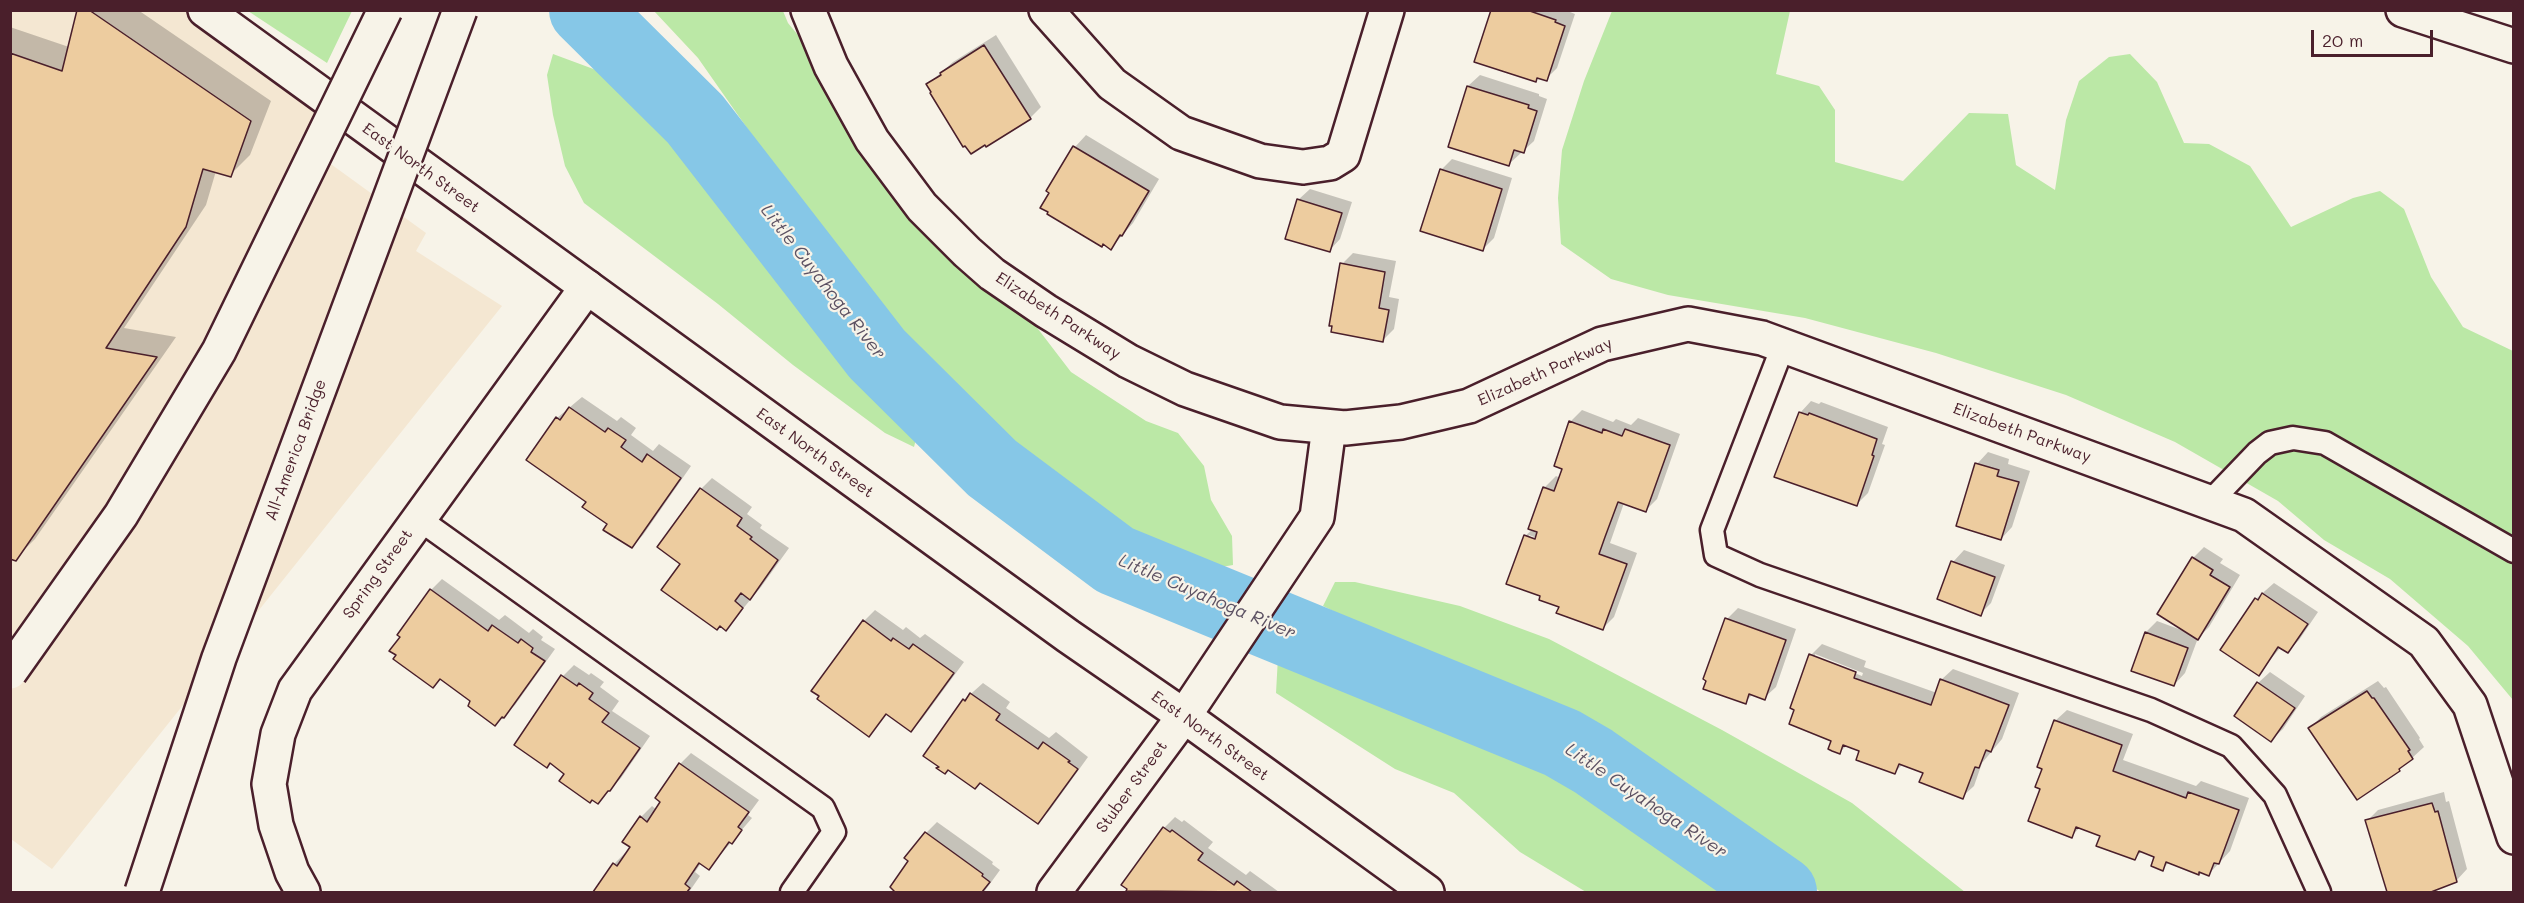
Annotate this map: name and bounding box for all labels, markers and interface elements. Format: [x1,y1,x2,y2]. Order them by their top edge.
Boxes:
scale bar [2314,18,2436,56]
text: 20 m [2322,28,2363,52]
street label: East North Street [359,119,483,217]
water label: Little Cuyahoga River [756,200,890,364]
street label: Elizabeth Parkway [992,268,1124,364]
street label: Elizabeth Parkway [1475,334,1615,410]
street label: All-America Bridge [261,377,331,523]
street label: Elizabeth Parkway [1950,399,2094,467]
street label: East North Street [753,404,877,502]
street label: Spring Street [339,525,417,623]
water label: Little Cuyahoga River [1115,550,1299,644]
street label: East North Street [1148,687,1272,785]
street label: Stuber Street [1092,737,1172,837]
water label: Little Cuyahoga River [1561,739,1731,863]

